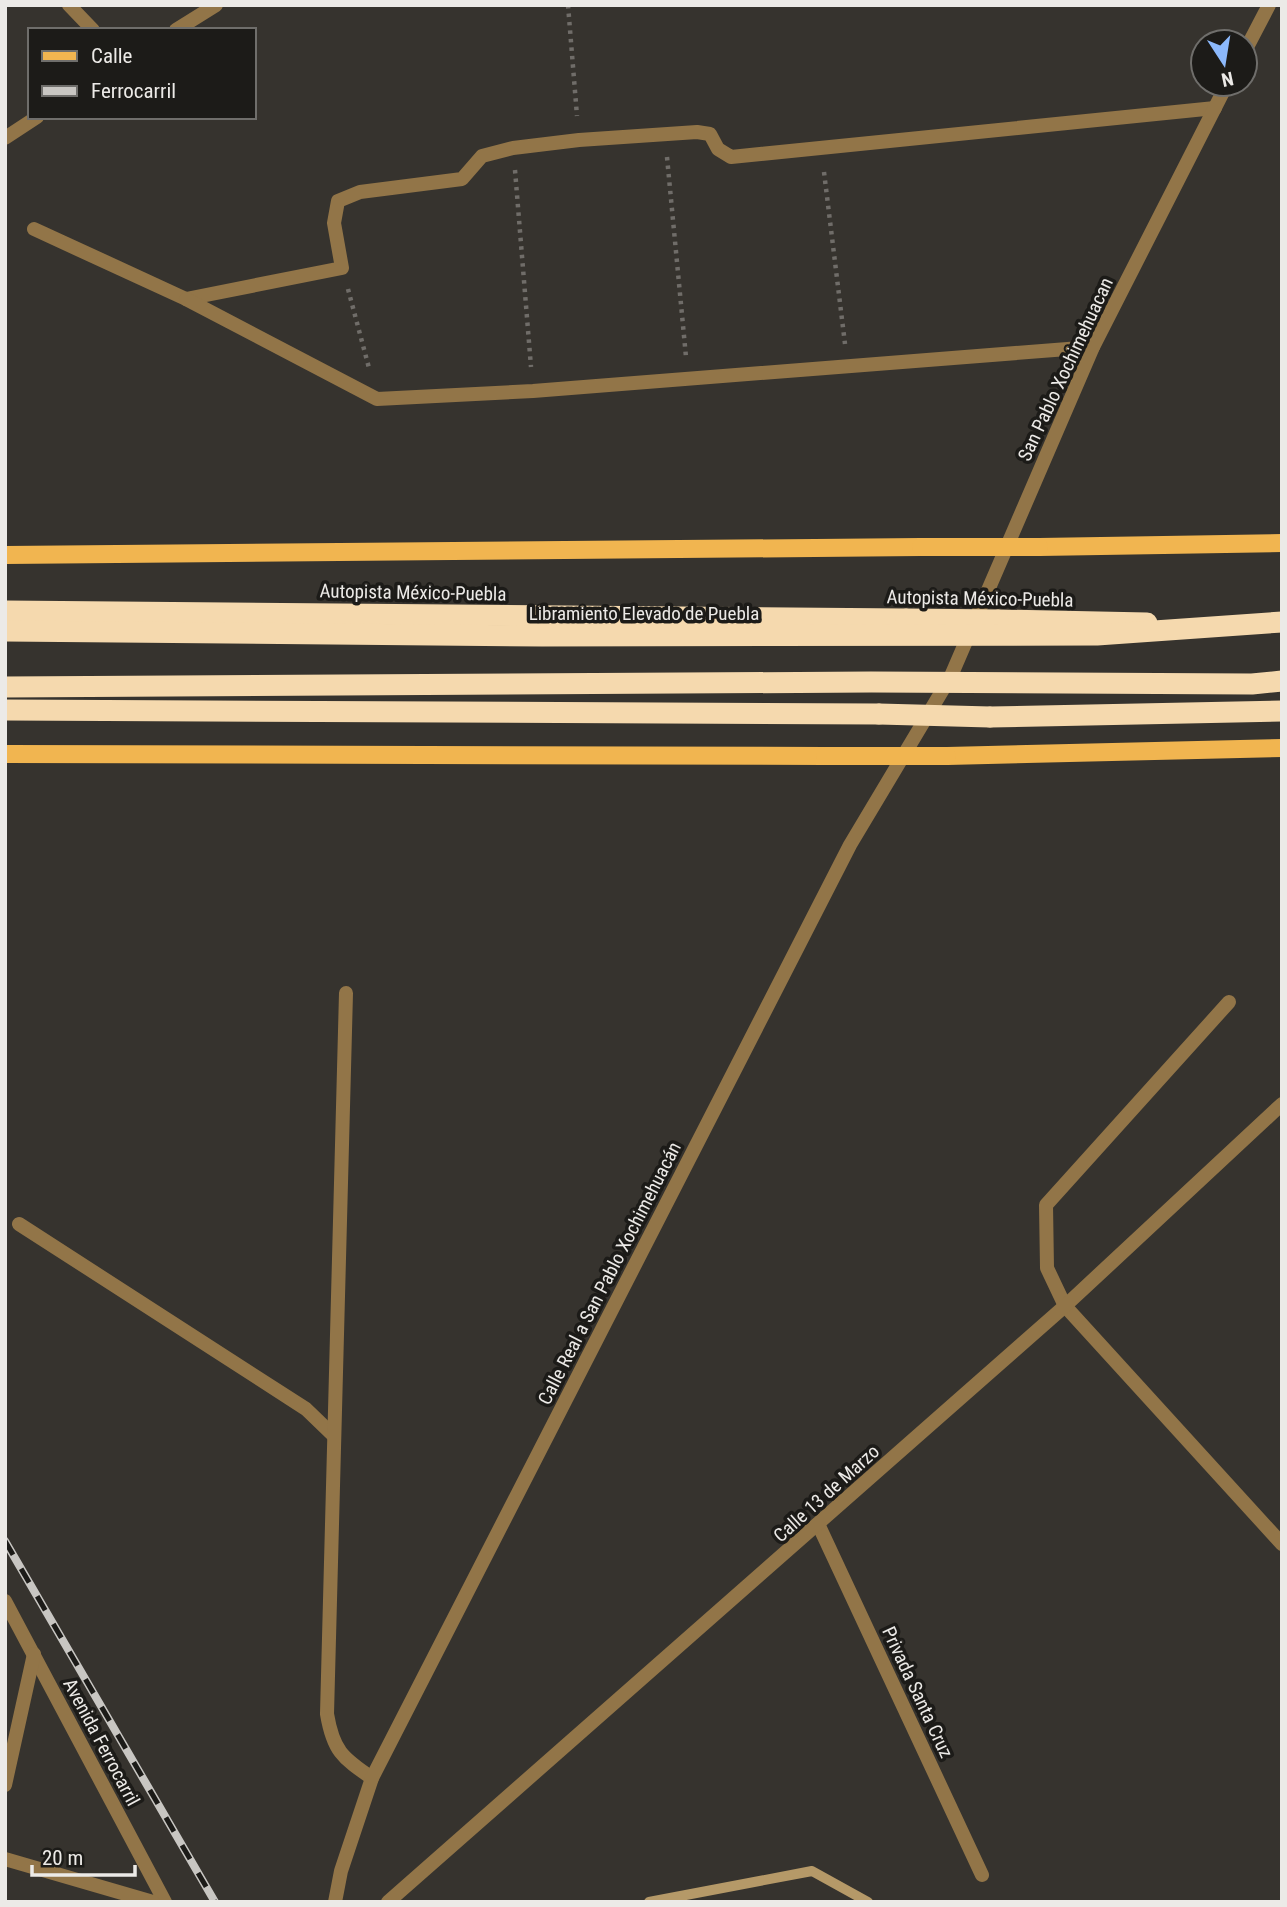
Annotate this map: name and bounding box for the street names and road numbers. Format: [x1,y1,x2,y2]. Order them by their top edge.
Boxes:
street label: San Pablo Xochimehuacan [1013,274,1118,465]
street label: Autopista México-Puebla [319,579,507,606]
street label: Autopista México-Puebla [886,585,1074,612]
street label: Libramiento Elevado de Puebla [529,602,759,625]
street label: Calle Real a San Pablo Xochimehuacán [533,1138,686,1408]
street label: Calle 13 de Marzo [769,1440,884,1547]
street label: Privada Santa Cruz [877,1623,958,1761]
street label: Avenida Ferrocarril [58,1675,145,1810]

